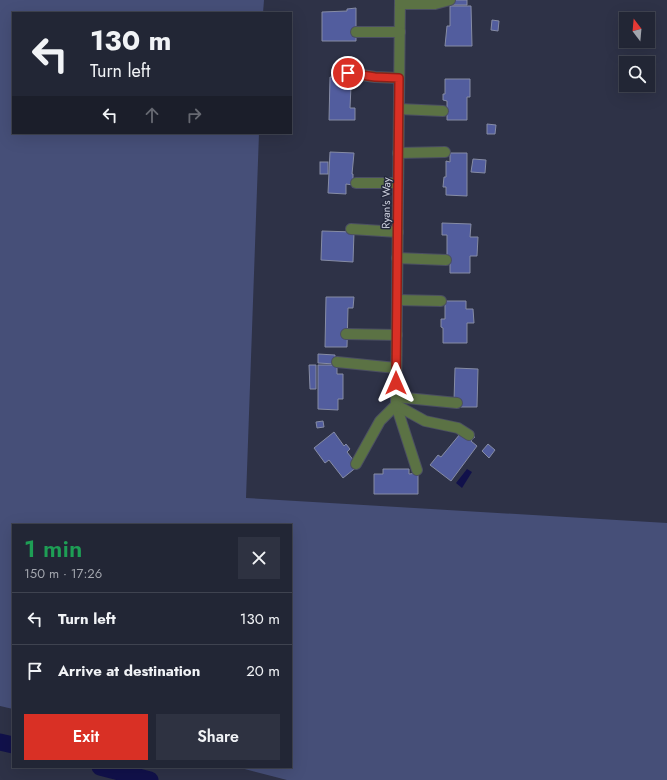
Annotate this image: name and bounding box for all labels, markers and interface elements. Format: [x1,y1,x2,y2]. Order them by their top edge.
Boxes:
north arrow [619,12,655,48]
map controls [619,12,655,92]
text: 130 m [90,20,172,61]
icon: left [24,28,76,80]
pin [331,56,365,90]
button: search [619,56,655,92]
text: Turn left [90,58,150,84]
icon: arrive [337,62,359,84]
icon: left [99,104,121,126]
icon: ahead [141,104,163,126]
icon: right [183,104,205,126]
street label: Ryan's Way [378,177,394,229]
position arrow [375,362,417,404]
text: 1 min [24,531,82,566]
button: close [238,537,280,579]
text: 150 m · 17:26 [24,564,102,583]
icon: left [24,608,46,630]
text: Turn left [58,608,116,630]
text: 130 m [240,608,280,630]
icon: arrive [24,660,46,682]
text: Arrive at destination [58,660,200,682]
text: 20 m [246,660,280,682]
button: Exit [24,714,148,760]
button: Share [156,714,280,760]

